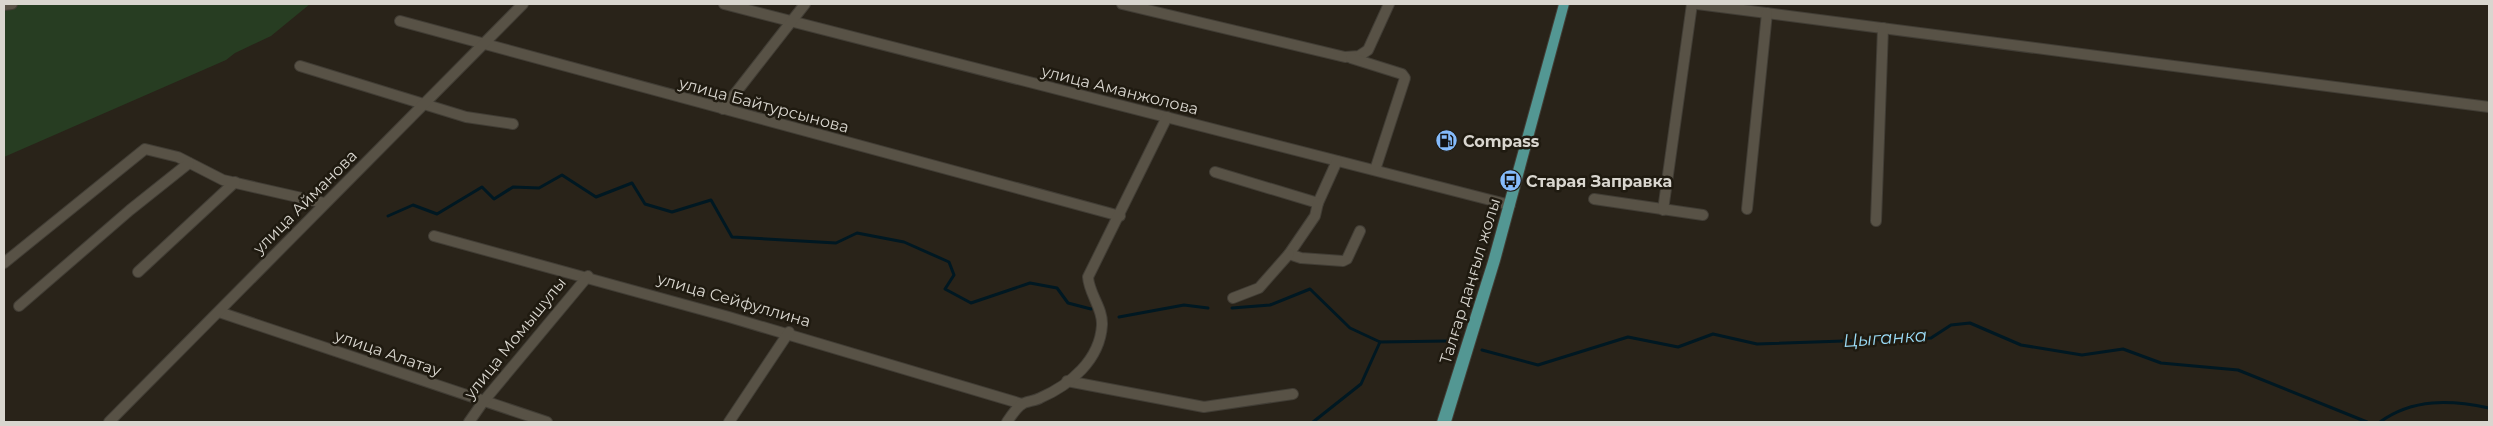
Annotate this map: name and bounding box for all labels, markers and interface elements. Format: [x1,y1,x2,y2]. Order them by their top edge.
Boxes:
street label: улица Аманжолова [1039,61,1201,119]
street label: улица Байтурсынова [676,73,851,137]
fuel station icon: Compass [1435,129,1459,153]
place label: Compass [1463,132,1540,151]
street label: улица Айманова [248,146,361,259]
bus stop icon: Старая Заправка [1498,169,1522,193]
place label: Старая Заправка [1526,172,1672,191]
street label: Талғар даңғыл жолы [1436,196,1504,366]
street label: улица Сейфуллина [654,269,813,331]
street label: улица Момышулы [459,273,570,403]
water label: Цыганка [1842,324,1928,352]
street label: улица Алатау [331,326,444,380]

